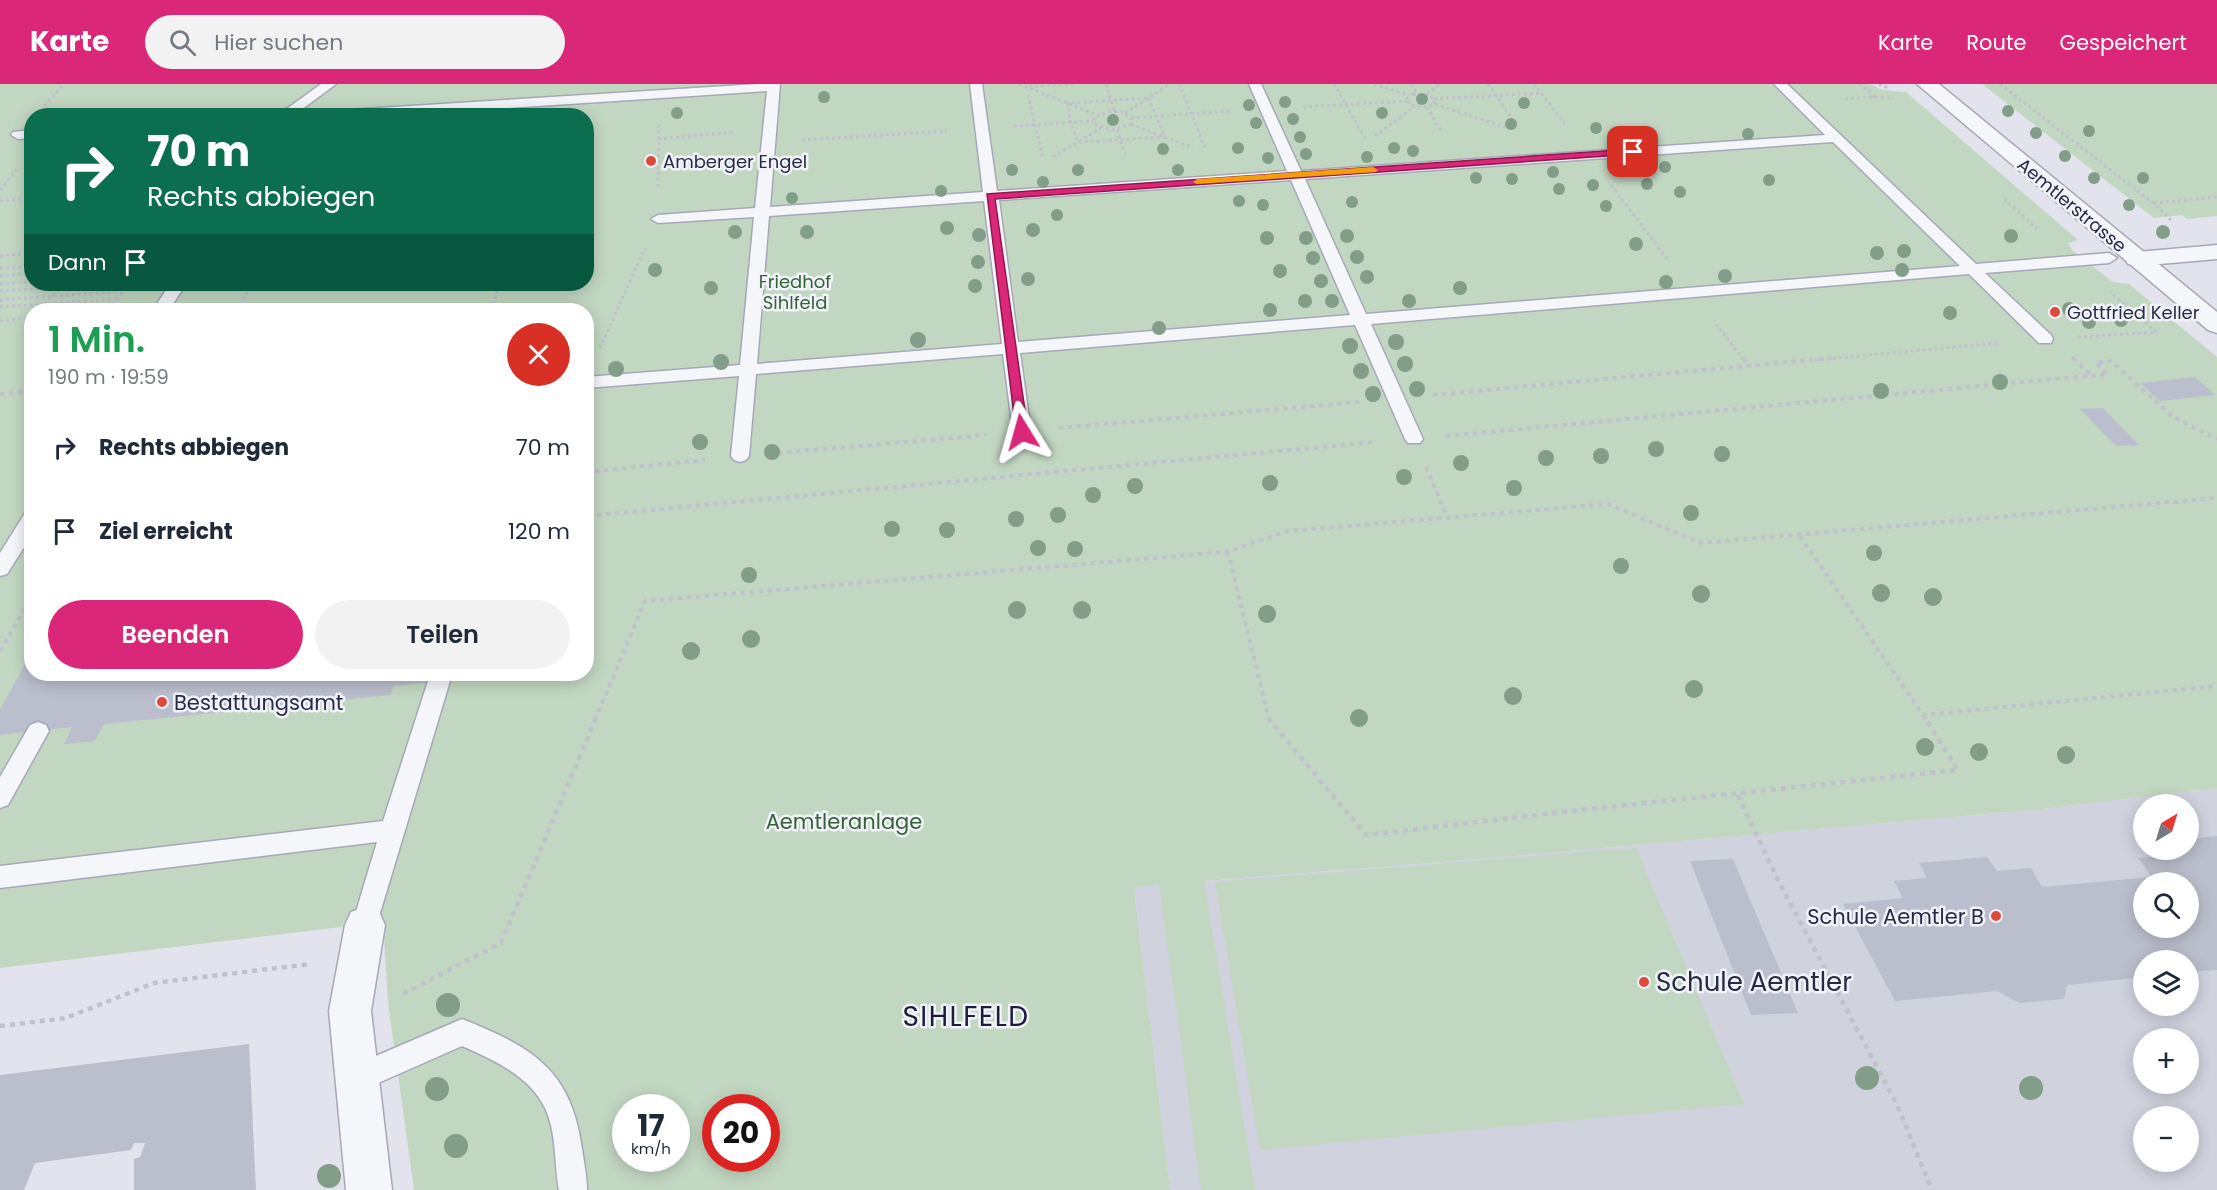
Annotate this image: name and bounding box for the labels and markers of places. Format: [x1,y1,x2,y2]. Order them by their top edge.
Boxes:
pin [1607,126,1658,177]
place label: Amberger Engel [663,149,807,174]
marker: Amberger Engel [644,154,658,168]
place label: Gottfried Keller [2067,300,2200,325]
marker: Gottfried Keller [2048,305,2062,319]
place label: Bestattungsamt [174,688,344,717]
marker: Bestattungsamt [155,695,169,709]
place label: Schule Aemtler B [1807,902,1984,931]
marker: Schule Aemtler B [1989,909,2003,923]
place label: Schule Aemtler [1656,964,1852,1000]
marker: Schule Aemtler [1637,975,1651,989]

